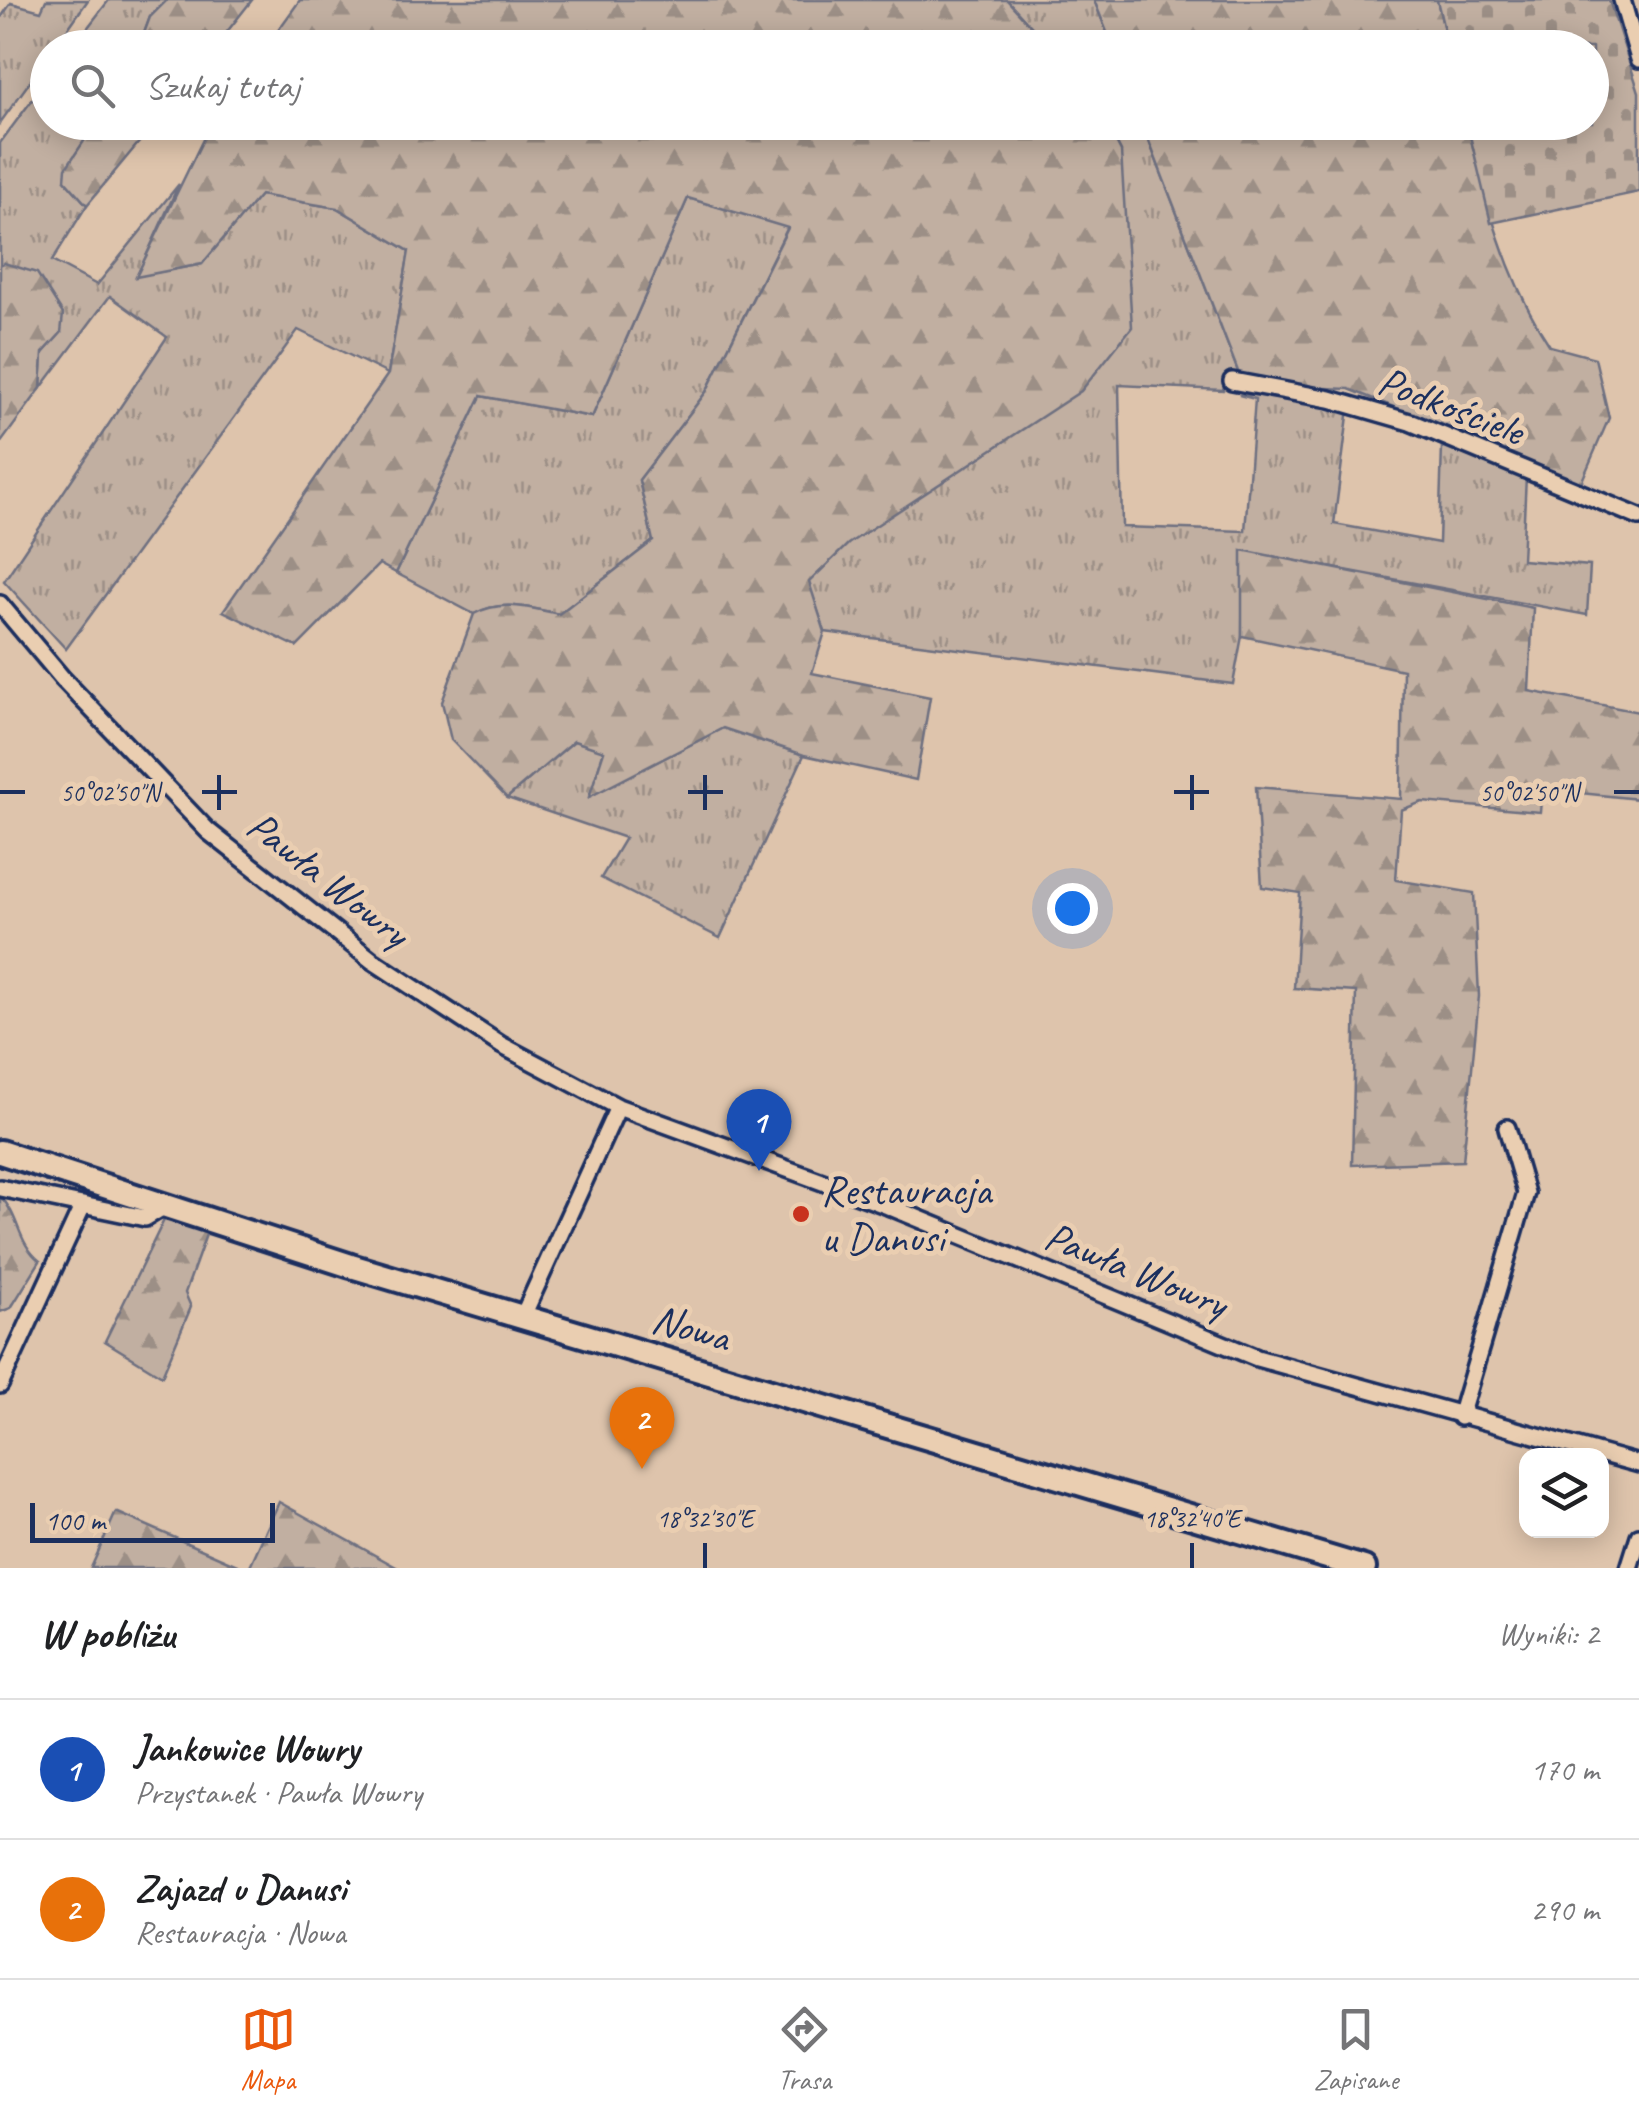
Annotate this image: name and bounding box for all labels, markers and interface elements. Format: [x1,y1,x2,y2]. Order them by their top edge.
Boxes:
search box [30,30,1609,140]
icon: search [65,58,120,113]
text: Szukaj tutaj [145,62,300,109]
street label: Podkościele [1371,354,1533,459]
text: 50°02'50"N [61,777,163,809]
text: 50°02'50"N [1480,777,1582,809]
street label: Pawła Wowry [236,799,423,961]
your location [1047,883,1098,934]
pin: 1 [726,1088,792,1171]
place label: Restauracja u Danusi [821,1164,994,1265]
marker: Restauracja u Danusi [790,1203,812,1225]
street label: Pawła Wowry [1037,1210,1238,1332]
street label: Nowa [646,1292,739,1365]
pin: 2 [610,1386,674,1469]
map controls [1519,1448,1609,1538]
button: layers [1519,1448,1609,1538]
scale bar [30,1498,275,1542]
text: 100 m [45,1503,105,1538]
text: 18°32'30"E [657,1503,756,1535]
text: 18°32'40"E [1144,1503,1243,1535]
text: W pobliżu [40,1607,175,1660]
text: Wyniki: 2 [1498,1613,1599,1654]
text: Jankowice Wowry [135,1725,359,1772]
text: 1 [65,1749,80,1790]
text: 170 m [1530,1749,1599,1790]
text: Przystanek · Pawła Wowry [135,1772,422,1813]
text: Zajazd u Danusi [135,1865,346,1912]
text: 2 [65,1889,80,1930]
text: 290 m [1530,1889,1599,1930]
text: Restauracja · Nowa [135,1912,346,1953]
tab: Mapa [241,2002,296,2097]
tab: Trasa [777,2002,832,2097]
tab: Zapisane [1313,2002,1398,2097]

